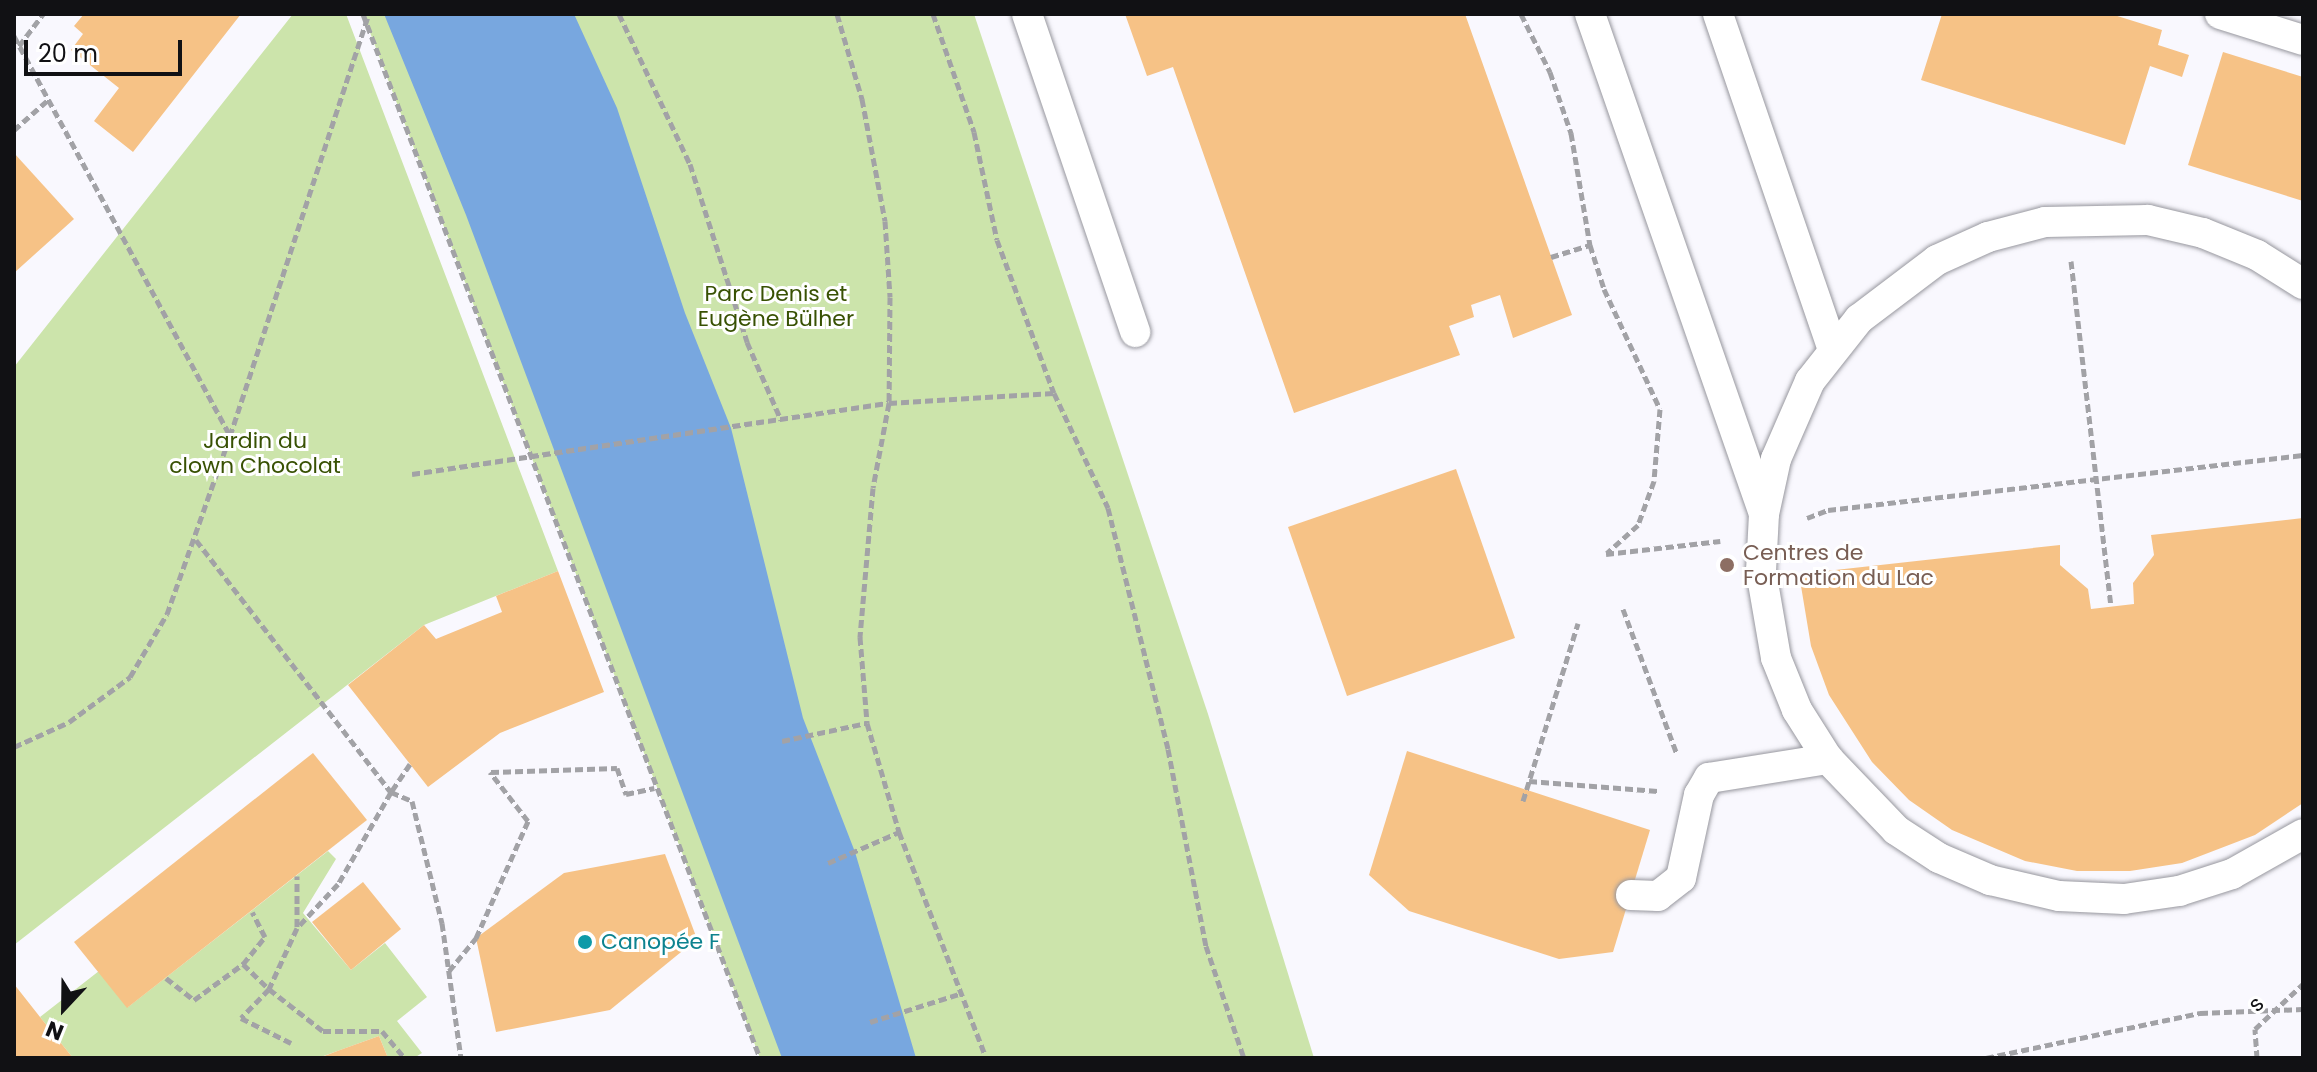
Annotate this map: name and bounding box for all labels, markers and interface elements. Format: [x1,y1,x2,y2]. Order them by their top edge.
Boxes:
scale bar [28,24,186,74]
text: 20 m [38,37,98,70]
park label: Parc Denis et Eugène Bülher [698,280,854,332]
park label: Jardin du clown Chocolat [169,427,341,478]
place label: Centres de Formation du Lac [1743,539,1934,590]
marker: Centres de Formation du Lac [1718,556,1736,574]
place label: Canopée F [601,929,720,955]
marker: Canopée F [576,933,594,951]
north arrow [24,968,104,1048]
street label: s [2243,991,2269,1017]
text: N [41,1013,68,1048]

